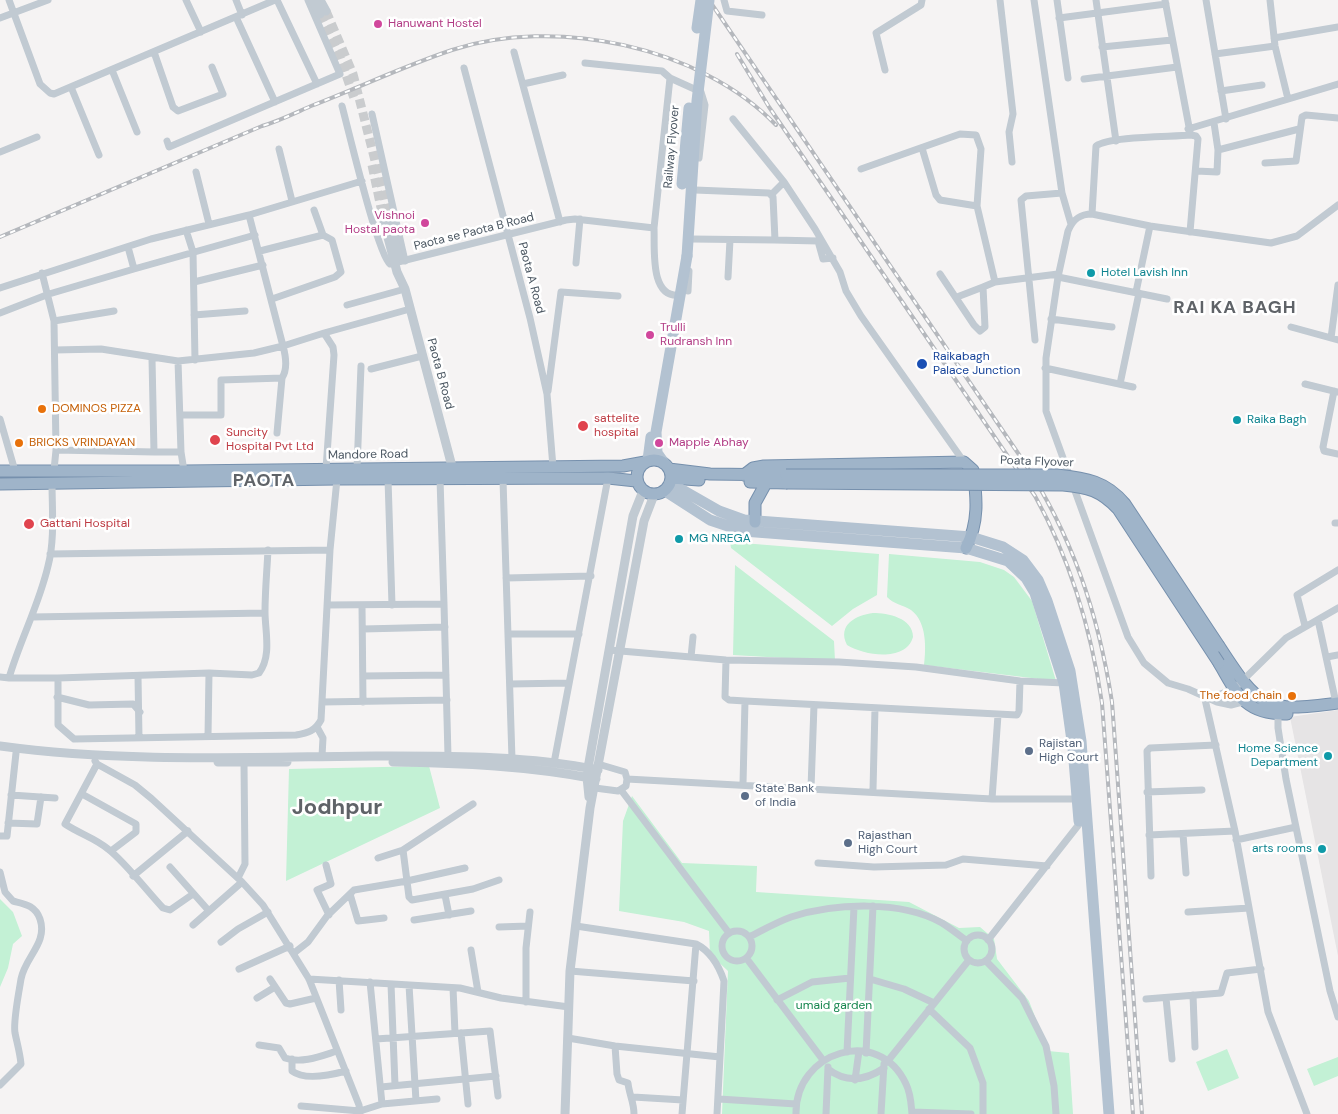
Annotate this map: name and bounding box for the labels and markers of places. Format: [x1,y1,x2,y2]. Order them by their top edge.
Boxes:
place label: Hanuwant Hostel [388,17,482,31]
marker: Hanuwant Hostel [372,18,384,30]
place label: Vishnoi Hostal paota [345,209,415,237]
marker: Vishnoi Hostal paota [419,217,431,229]
place label: Hotel Lavish Inn [1101,266,1188,280]
marker: Hotel Lavish Inn [1085,267,1097,279]
place label: Trulli Rudransh Inn [660,321,732,349]
marker: Trulli Rudransh Inn [644,329,656,341]
place label: Raikabagh Palace Junction [933,350,1020,378]
marker: Raikabagh Palace Junction [915,357,929,371]
place label: DOMINOS PIZZA [52,402,141,416]
marker: DOMINOS PIZZA [36,403,48,415]
place label: sattelite hospital [594,412,639,440]
place label: Raika Bagh [1247,413,1306,427]
marker: Raika Bagh [1231,414,1243,426]
marker: sattelite hospital [576,419,590,433]
place label: Suncity Hospital Pvt Ltd [226,426,314,454]
marker: Suncity Hospital Pvt Ltd [208,433,222,447]
place label: BRICKS VRINDAYAN [29,436,135,450]
place label: Mapple Abhay [669,436,749,450]
marker: BRICKS VRINDAYAN [13,437,25,449]
marker: Mapple Abhay [653,437,665,449]
marker: Gattani Hospital [22,517,36,531]
place label: Gattani Hospital [40,517,130,531]
place label: MG NREGA [689,532,751,546]
marker: MG NREGA [673,533,685,545]
place label: The food chain [1200,689,1282,703]
marker: The food chain [1286,690,1298,702]
place label: Rajistan High Court [1039,737,1099,765]
place label: Home Science Department [1238,742,1318,770]
marker: Rajistan High Court [1023,745,1035,757]
marker: Home Science Department [1322,750,1334,762]
place label: State Bank of India [755,782,814,810]
marker: State Bank of India [739,790,751,802]
place label: Rajasthan High Court [858,829,918,857]
marker: Rajasthan High Court [842,837,854,849]
place label: arts rooms [1252,842,1312,856]
marker: arts rooms [1316,843,1328,855]

